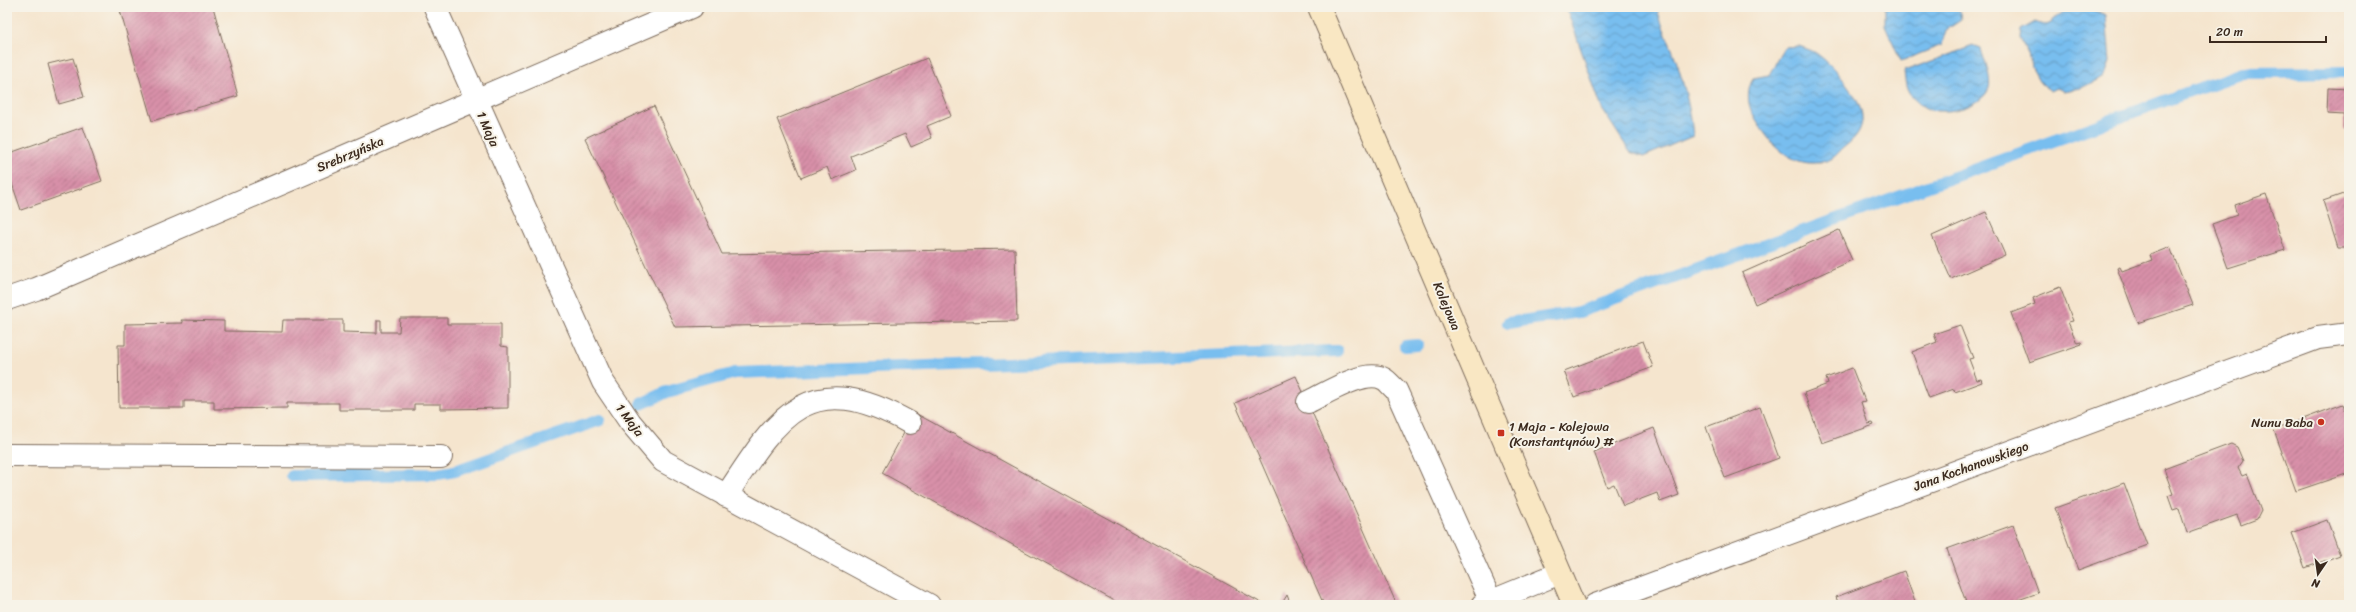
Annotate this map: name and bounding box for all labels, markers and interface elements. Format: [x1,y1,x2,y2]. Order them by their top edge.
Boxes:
scale bar [2210,18,2326,44]
text: 20 m [2216,21,2243,43]
street label: 1 Maja [470,107,506,151]
street label: Srebrzyńska [313,129,388,178]
street label: Kolejowa [1426,278,1468,334]
street label: 1 Maja [610,398,651,442]
place label: Nunu Baba [2251,411,2313,434]
place label: 1 Maja - Kolejowa (Konstantynów) # [1509,415,1615,453]
marker: Nunu Baba [2316,417,2326,427]
marker: 1 Maja - Kolejowa (Konstantynów) # [1496,428,1506,438]
street label: Jana Kochanowskiego [1909,434,2032,498]
north arrow [2298,554,2338,594]
text: N [2310,573,2323,594]

